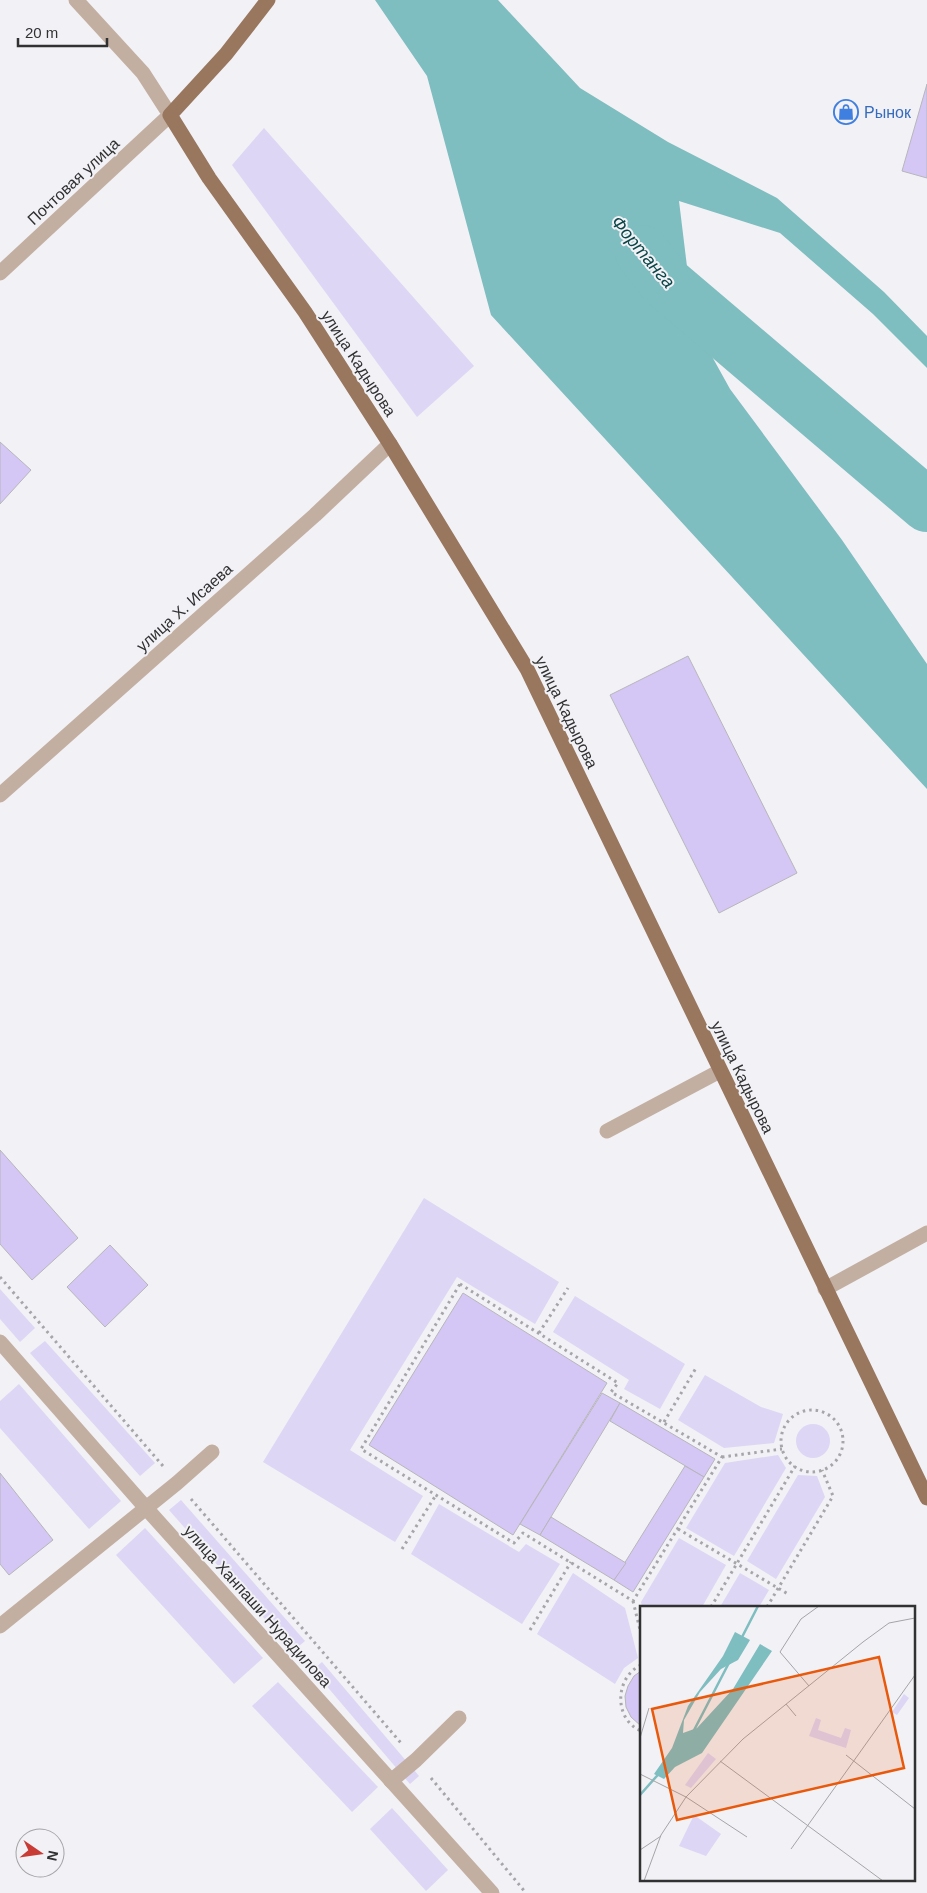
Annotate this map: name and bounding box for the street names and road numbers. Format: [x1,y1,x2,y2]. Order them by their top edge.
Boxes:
street label: Почтовая улица [24,135,123,228]
street label: улица Кадырова [318,307,399,419]
street label: улица Х. Исаева [133,560,236,655]
street label: улица Кадырова [532,653,601,771]
street label: улица Кадырова [708,1018,777,1136]
street label: улица Ханпаши Нурадилова [180,1522,335,1691]

